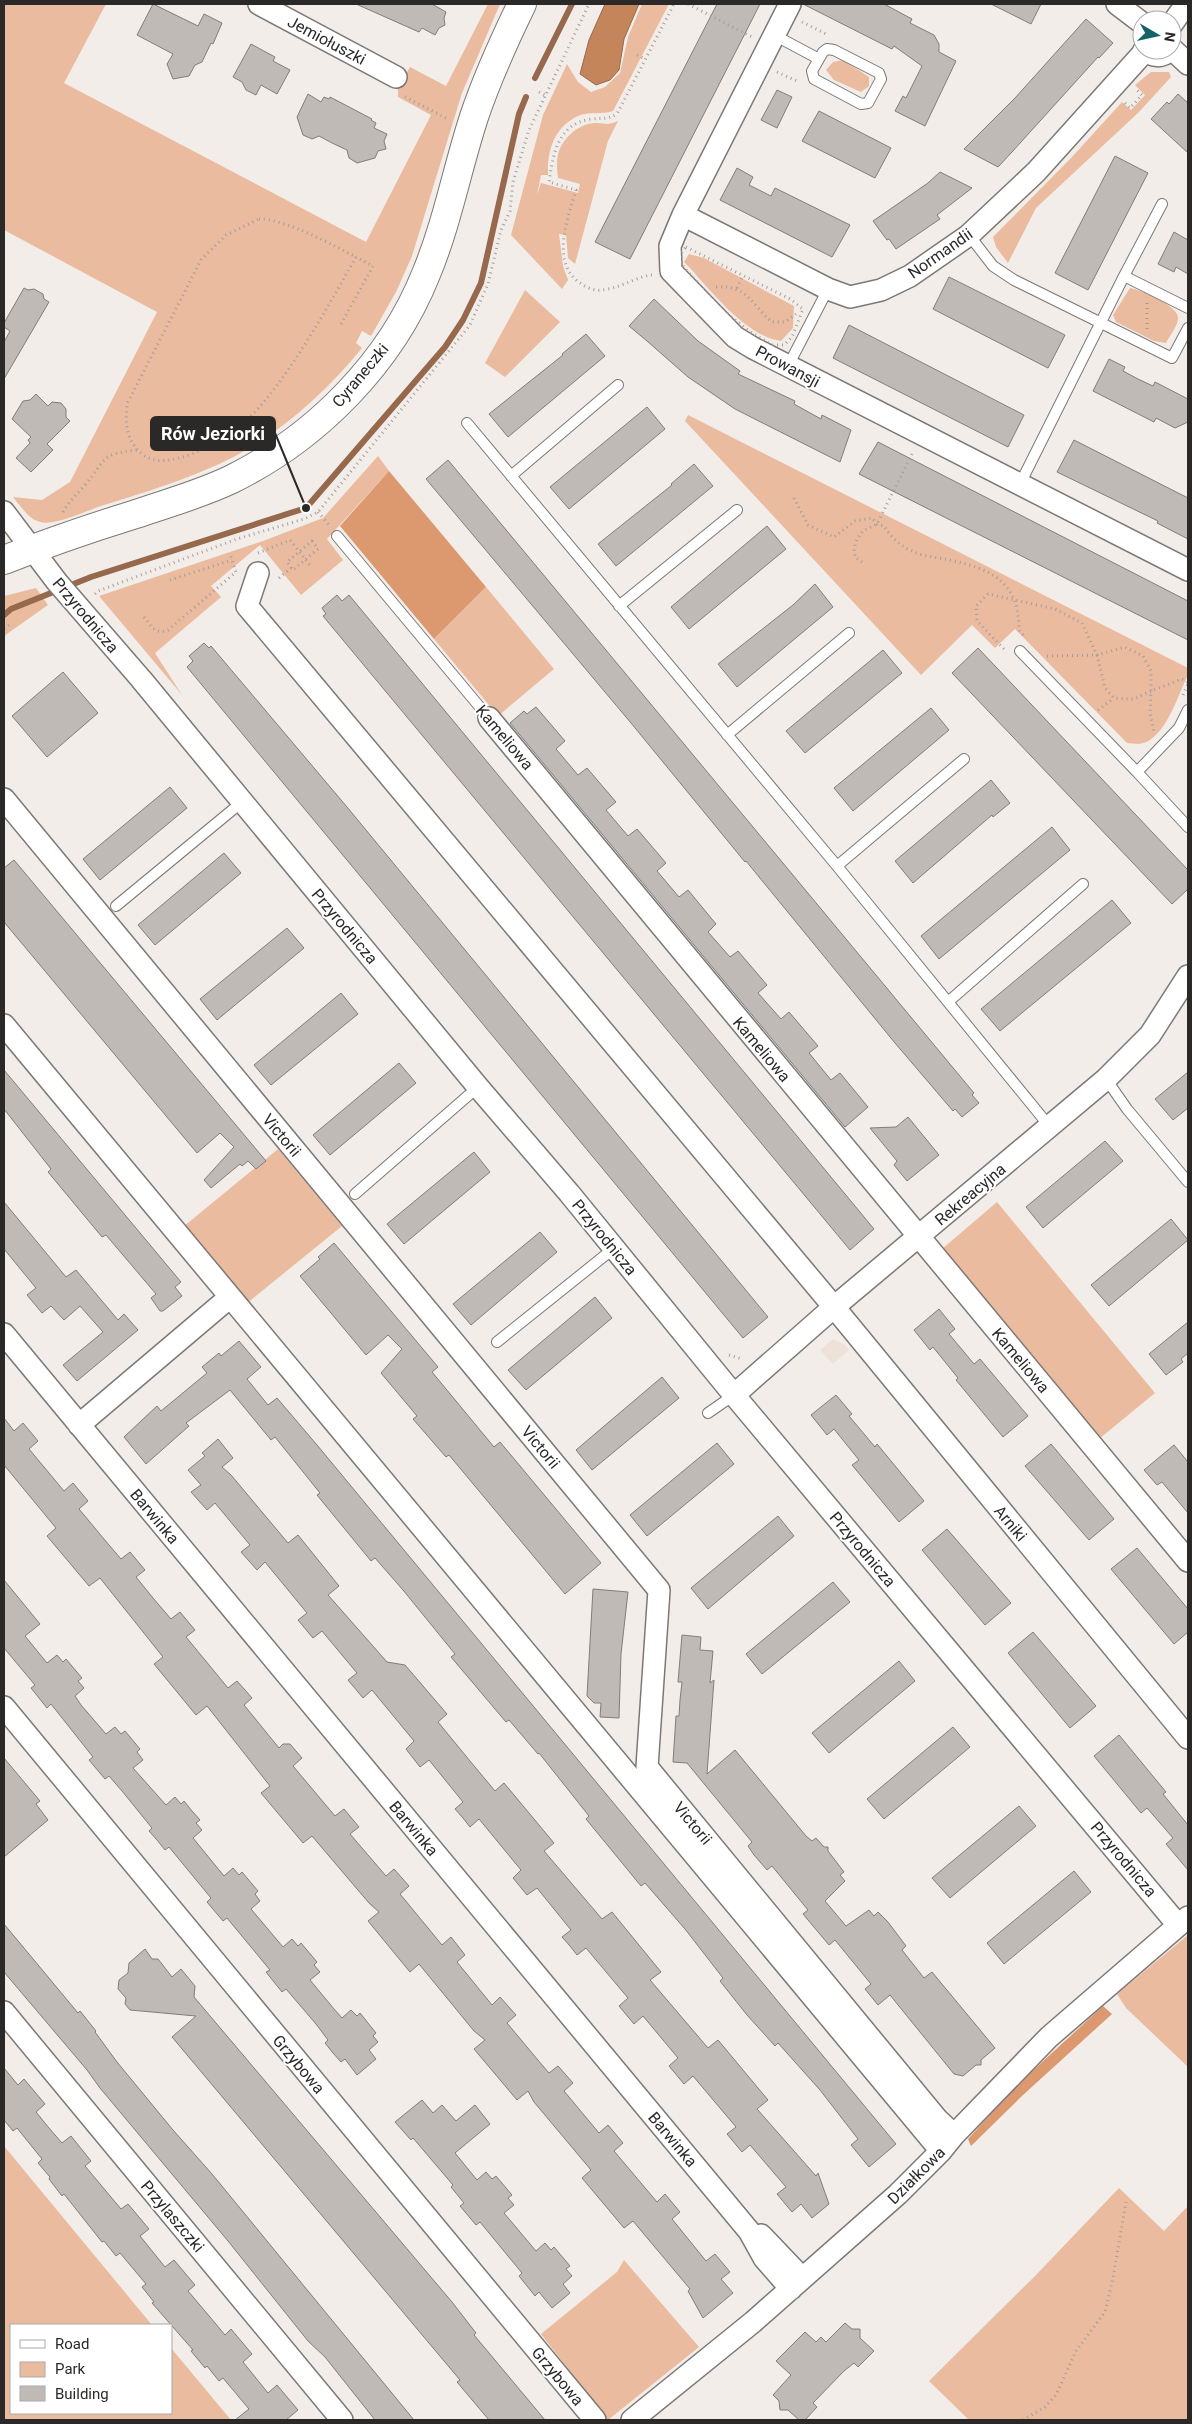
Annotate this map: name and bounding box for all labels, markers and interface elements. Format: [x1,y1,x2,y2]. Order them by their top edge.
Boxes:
north arrow [1132,10,1182,60]
street label: Jemiołuszki [284,12,369,69]
text: N [1161,31,1179,43]
street label: Normandii [904,224,976,283]
street label: Cyraneczki [328,340,393,411]
street label: Prowansji [752,342,823,391]
callout: Rów Jeziorki [151,417,275,450]
text: Rów Jeziorki [161,423,265,444]
street label: Przyrodnicza [49,574,123,657]
street label: Kameliowa [472,701,537,774]
street label: Przyrodnicza [308,885,382,968]
street label: Kameliowa [729,1013,794,1086]
street label: Victorii [258,1110,305,1161]
street label: Rekreacyjna [931,1159,1009,1229]
street label: Przyrodnicza [568,1196,641,1279]
street label: Kameliowa [988,1324,1053,1397]
street label: Victorii [517,1422,564,1473]
street label: Barwinka [126,1485,183,1548]
street label: Arniki [990,1502,1031,1545]
street label: Przyrodnicza [826,1508,900,1591]
street label: Barwinka [385,1797,442,1860]
street label: Victorii [669,1798,716,1849]
street label: Przyrodnicza [1087,1818,1161,1901]
street label: Grzybowa [269,2031,329,2097]
street label: Barwinka [644,2108,701,2171]
street label: Działkowa [884,2143,949,2208]
street label: Przylaszczki [137,2177,208,2256]
legend [10,2324,172,2414]
text: Road [55,2335,89,2353]
street label: Grzybowa [528,2343,588,2409]
text: Park [55,2360,86,2378]
text: Building [55,2385,109,2403]

